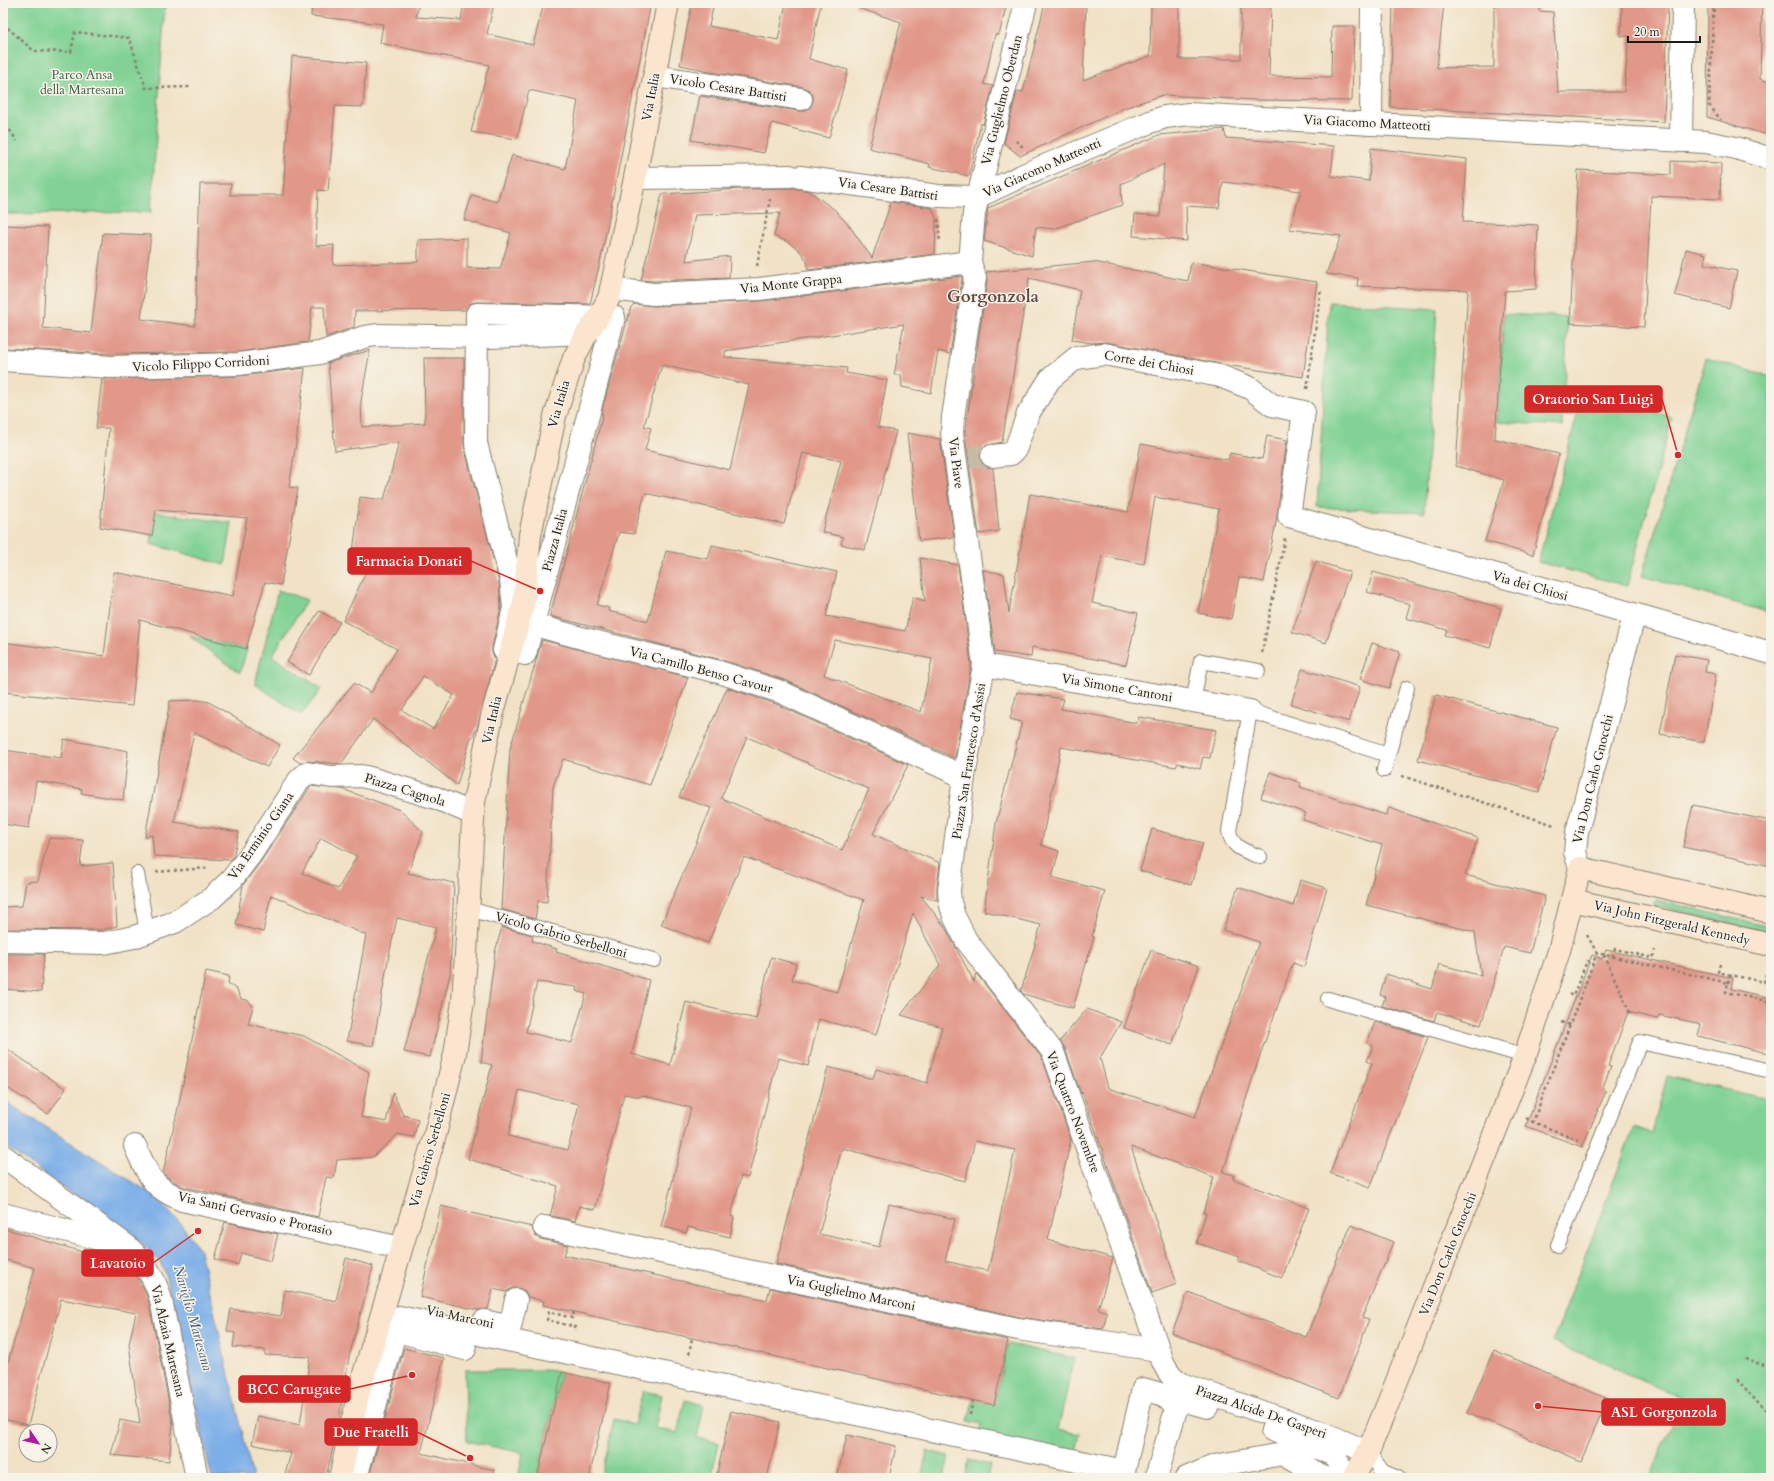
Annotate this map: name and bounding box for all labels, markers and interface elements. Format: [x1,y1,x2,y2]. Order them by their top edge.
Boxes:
scale bar [1628,18,1700,44]
text: 20 m [1634,24,1661,40]
street label: Via Guglielmo Oberdan [977,32,1027,167]
park label: Parco Ansa della Martesana [40,66,124,99]
street label: Vicolo Cesare Battisti [668,70,788,106]
street label: Via Italia [637,71,665,123]
street label: Via Giacomo Matteotti [1303,111,1431,135]
street label: Via Giacomo Matteotti [980,134,1104,202]
street label: Via Cesare Battisti [837,173,939,205]
street label: Via Monte Grappa [739,270,843,298]
district label: Gorgonzola [947,285,1040,308]
street label: Corte dei Chiosi [1103,346,1196,380]
street label: Vicolo Filippo Corridoni [132,351,270,377]
street label: Via Italia [544,378,575,430]
callout: Oratorio San Luigi [1525,386,1662,412]
text: Oratorio San Luigi [1532,390,1654,409]
street label: Via Piave [944,436,968,490]
street label: Piazza Italia [538,506,572,573]
callout: Farmacia Donati [348,548,471,574]
text: Farmacia Donati [356,552,463,571]
street label: Via dei Chiosi [1490,567,1570,606]
street label: Via Camillo Benso Cavour [627,642,775,698]
street label: Via Simone Cantoni [1060,669,1174,707]
street label: Piazza San Francesco d'Assisi [948,681,990,840]
street label: Via Italia [478,694,506,746]
street label: Via Don Carlo Gnocchi [1568,712,1618,845]
street label: Piazza Cagnola [362,769,448,811]
street label: Via Erminio Giana [224,788,298,884]
street label: Via John Fitzgerald Kennedy [1592,896,1752,950]
street label: Vicolo Gabrio Serbelloni [493,908,629,963]
street label: Via Quattro Novembre [1041,1049,1105,1176]
street label: Via Gabrio Serbelloni [405,1090,455,1210]
street label: Via Santi Gervasio e Protasio [176,1187,334,1241]
street label: Via Don Carlo Gnocchi [1415,1189,1481,1319]
callout: Lavatoio [82,1250,153,1276]
text: Lavatoio [90,1254,146,1273]
water label: Naviglio Martesana [169,1263,217,1373]
street label: Via Guglielmo Marconi [785,1271,917,1316]
street label: Via Alzaia Martesana [146,1283,190,1399]
street label: Via Marconi [424,1301,496,1333]
callout: BCC Carugate [239,1376,350,1402]
text: BCC Carugate [247,1380,341,1399]
street label: Piazza Alcide De Gasperi [1193,1381,1329,1443]
callout: ASL Gorgonzola [1602,1399,1725,1425]
text: ASL Gorgonzola [1611,1403,1717,1422]
callout: Due Fratelli [325,1419,417,1445]
north arrow [18,1423,58,1463]
text: Due Fratelli [333,1423,409,1442]
text: N [37,1440,55,1457]

